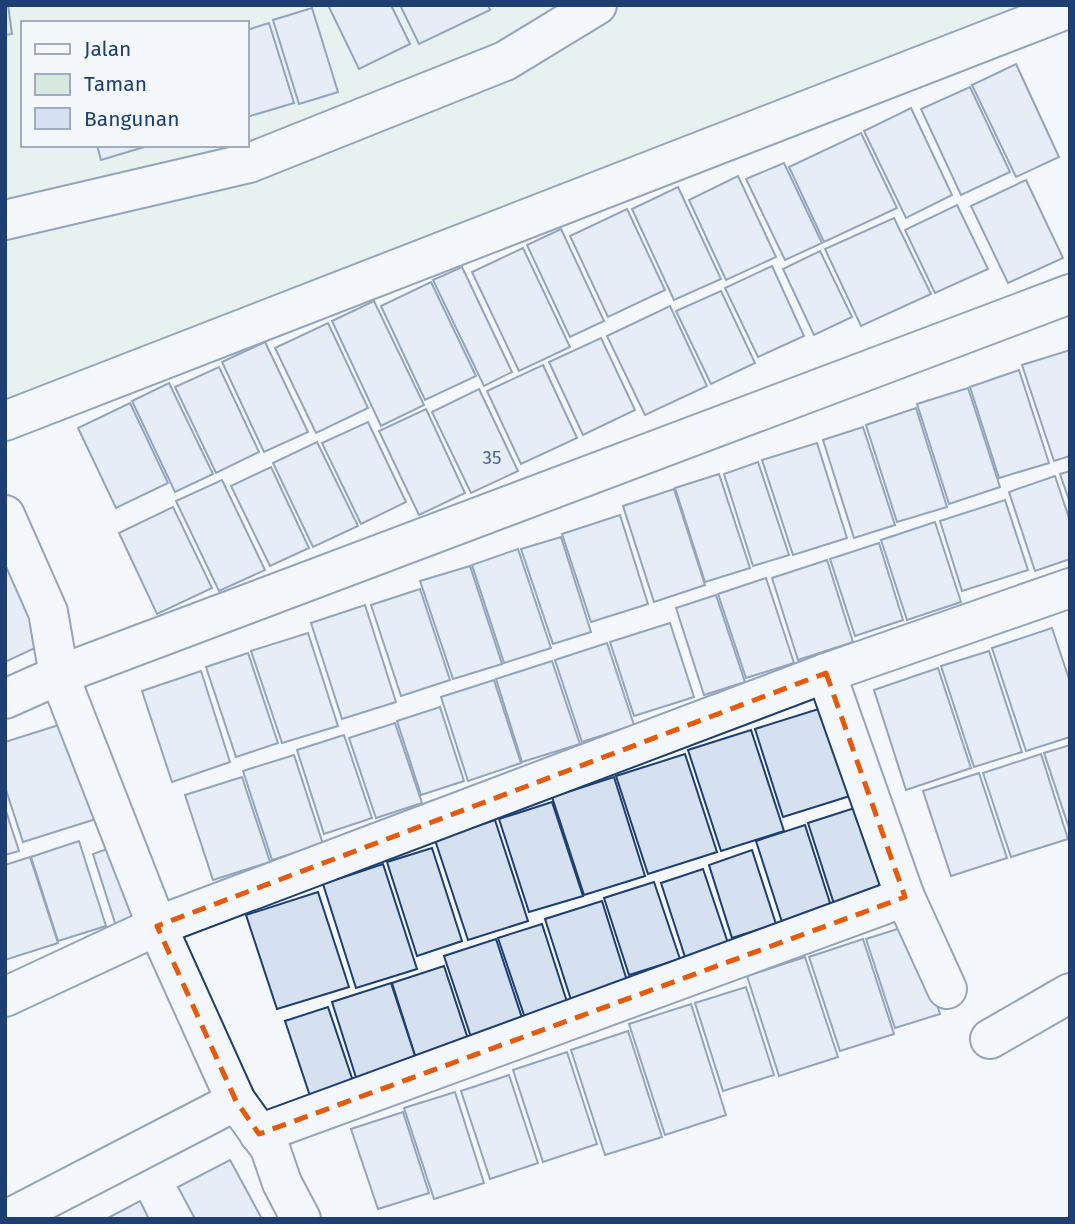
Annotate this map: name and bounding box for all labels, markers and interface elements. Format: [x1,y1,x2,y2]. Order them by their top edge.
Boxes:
legend [21,21,248,147]
text: Jalan [84,36,131,62]
text: Taman [84,71,147,97]
text: Bangunan [84,106,179,132]
house number: 35 [482,446,502,469]

